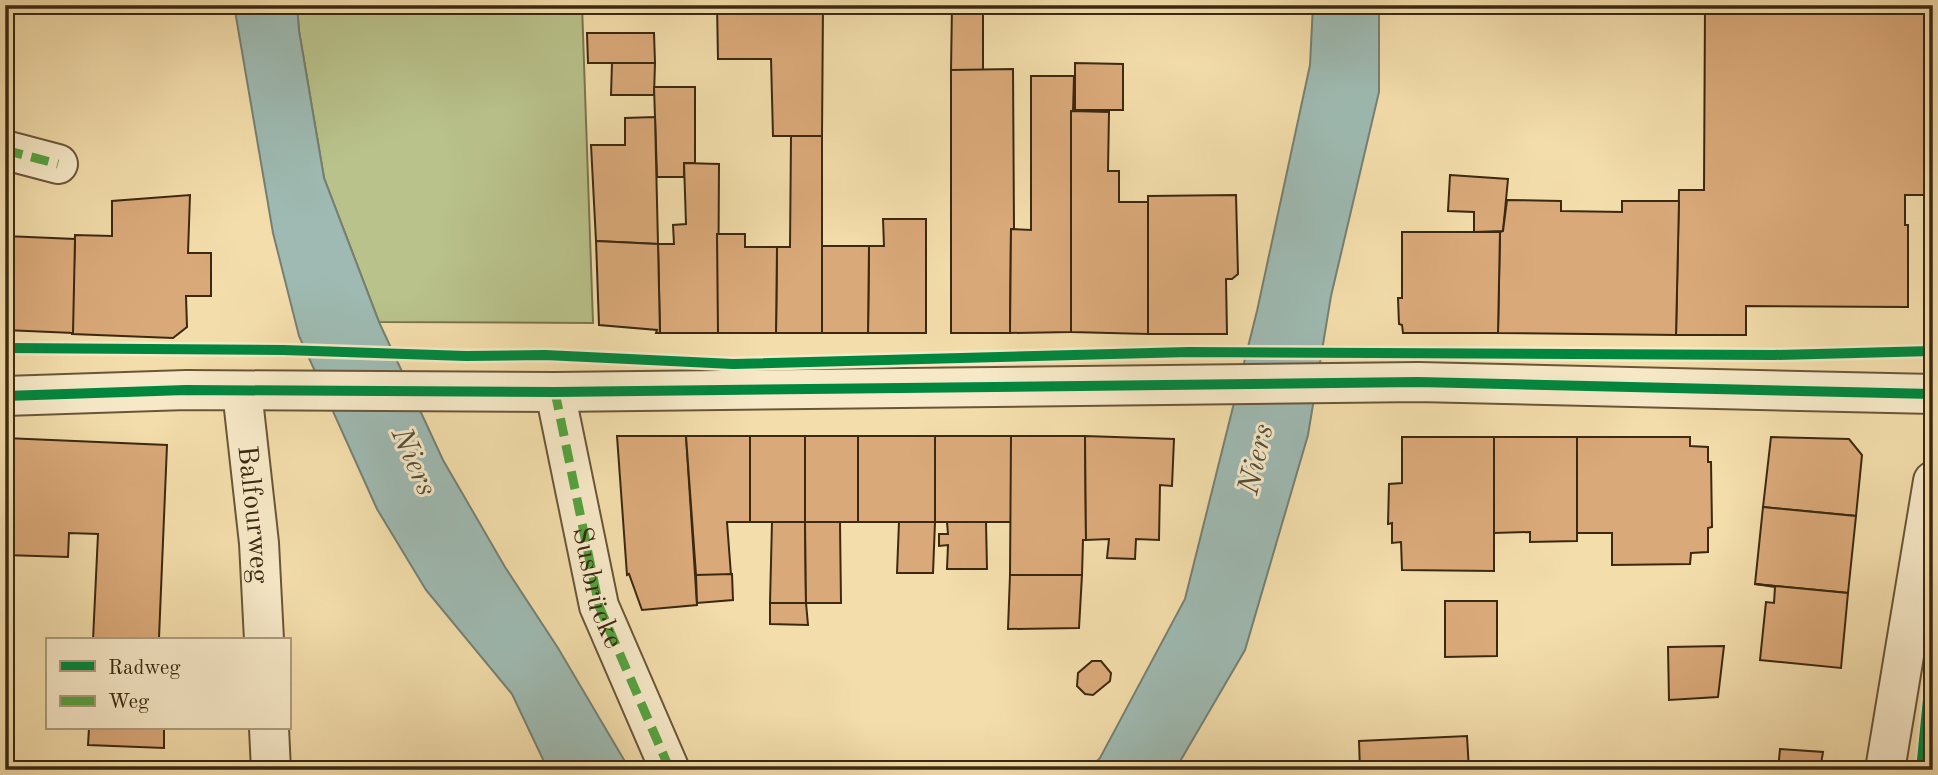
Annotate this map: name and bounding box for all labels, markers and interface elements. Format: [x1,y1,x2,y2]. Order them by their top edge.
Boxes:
water label: Niers [1234,421,1280,499]
water label: Niers [385,422,441,501]
street label: Balfourweg [231,444,272,584]
street label: Susbrücke [566,524,627,653]
legend [46,638,290,730]
text: Radweg [108,658,181,679]
text: Weg [108,692,150,713]

